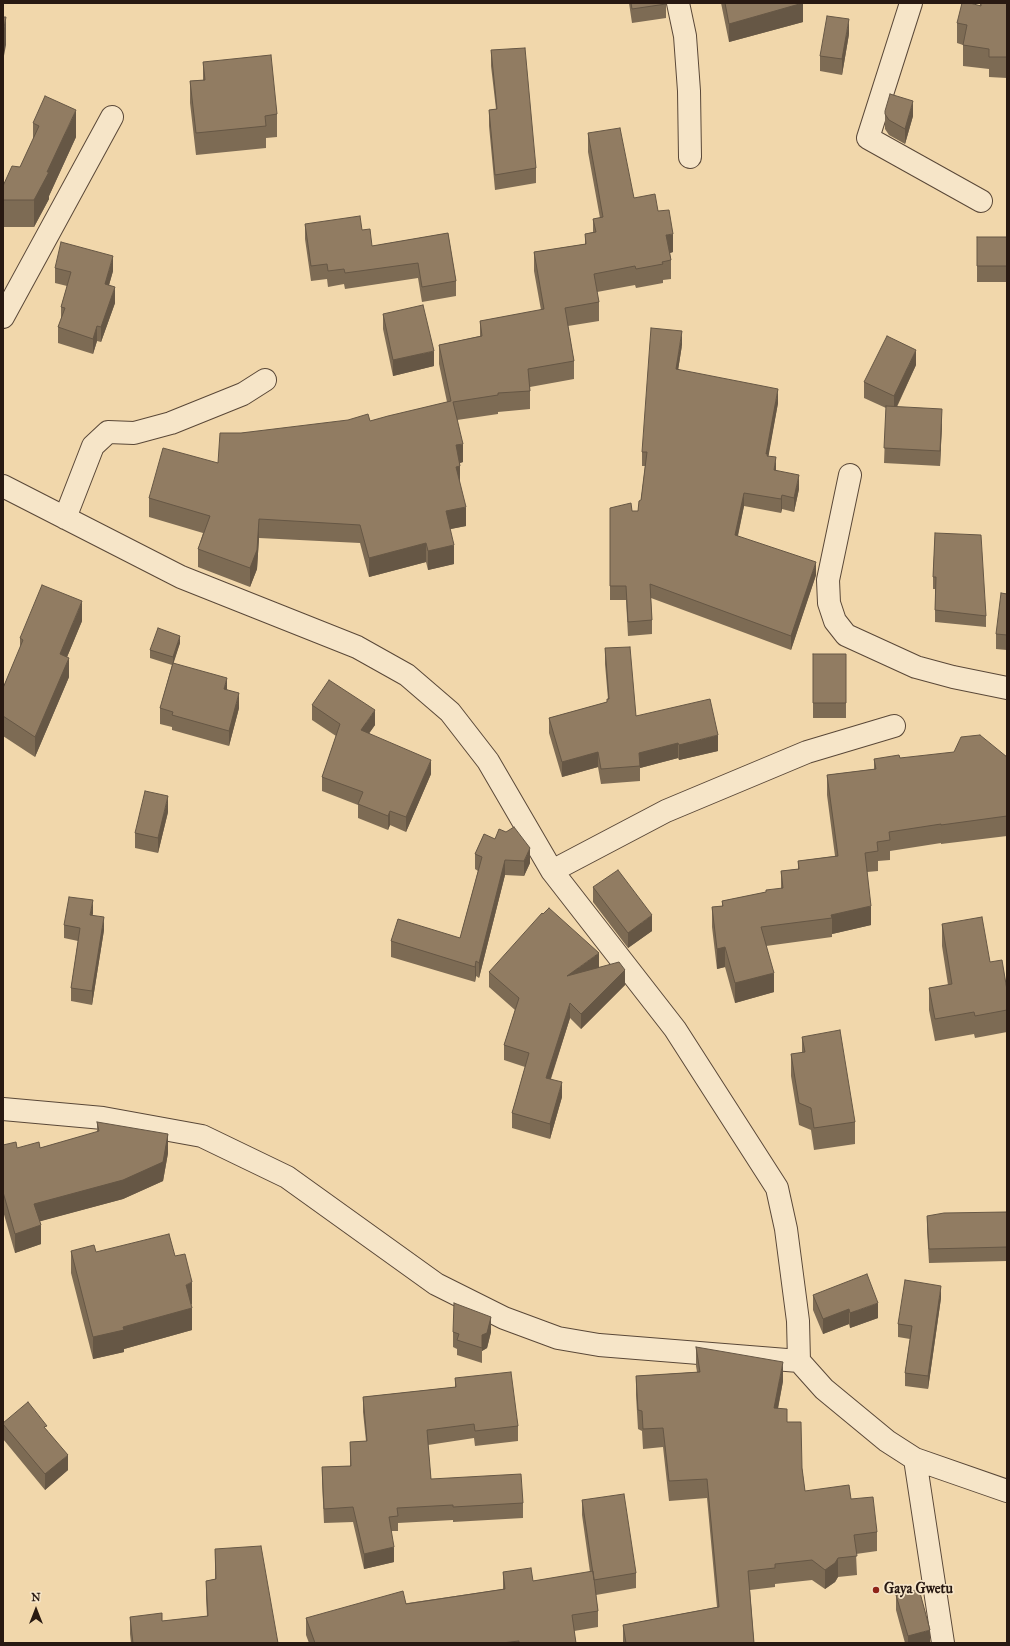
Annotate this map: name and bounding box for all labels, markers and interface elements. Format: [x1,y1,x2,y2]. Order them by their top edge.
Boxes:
place label: Gaya Gwetu [884,1582,953,1598]
marker: Gaya Gwetu [871,1585,881,1595]
north arrow [16,1590,56,1630]
text: N [31,1591,41,1604]

